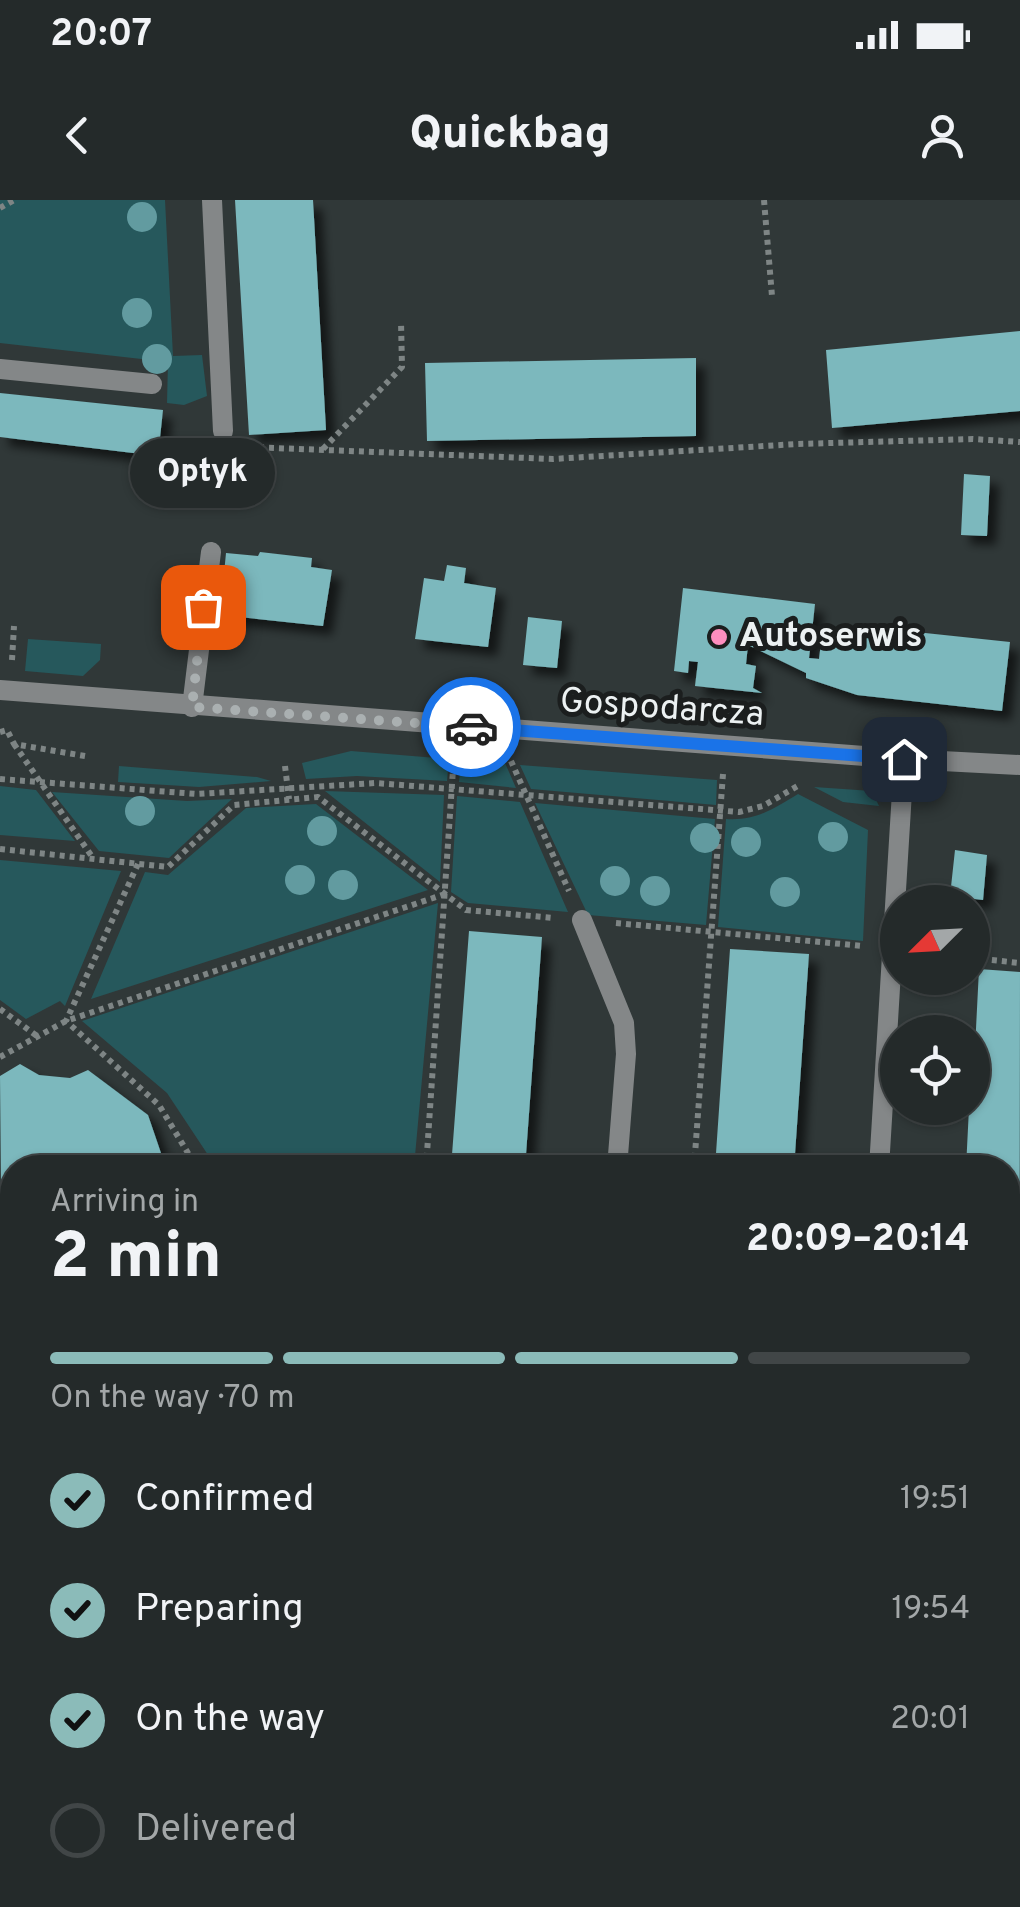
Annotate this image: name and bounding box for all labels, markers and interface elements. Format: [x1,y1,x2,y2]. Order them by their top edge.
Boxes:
text: 20:07 [50,11,152,60]
text: Quickbag [409,107,611,164]
icon: back [50,108,105,163]
icon: person [915,108,970,163]
callout: Optyk [130,437,276,507]
text: Optyk [157,453,248,493]
pin [161,565,246,650]
icon: bag [176,580,231,635]
place label: Autoserwis [739,615,922,659]
marker: Autoserwis [708,626,730,648]
courier [421,677,521,777]
street label: Gospodarcza [558,680,766,738]
icon: car [444,700,499,755]
pin [862,717,947,802]
icon: home [877,732,932,787]
north arrow [880,885,990,995]
map controls [880,885,990,1125]
button: locate [880,1015,990,1125]
text: Arriving in [50,1183,199,1223]
text: 20:09–20:14 [746,1216,970,1265]
text: 2 min [50,1219,222,1301]
text: On the way · 70 m [50,1379,295,1419]
icon: check [50,1473,105,1528]
text: Confirmed [135,1476,314,1525]
text: 19:51 [900,1480,970,1520]
icon: check [50,1583,105,1638]
text: Preparing [135,1586,304,1635]
text: 19:54 [891,1590,970,1630]
icon: check [50,1693,105,1748]
text: On the way [135,1696,325,1745]
text: 20:01 [890,1700,970,1740]
text: Delivered [135,1806,297,1855]

